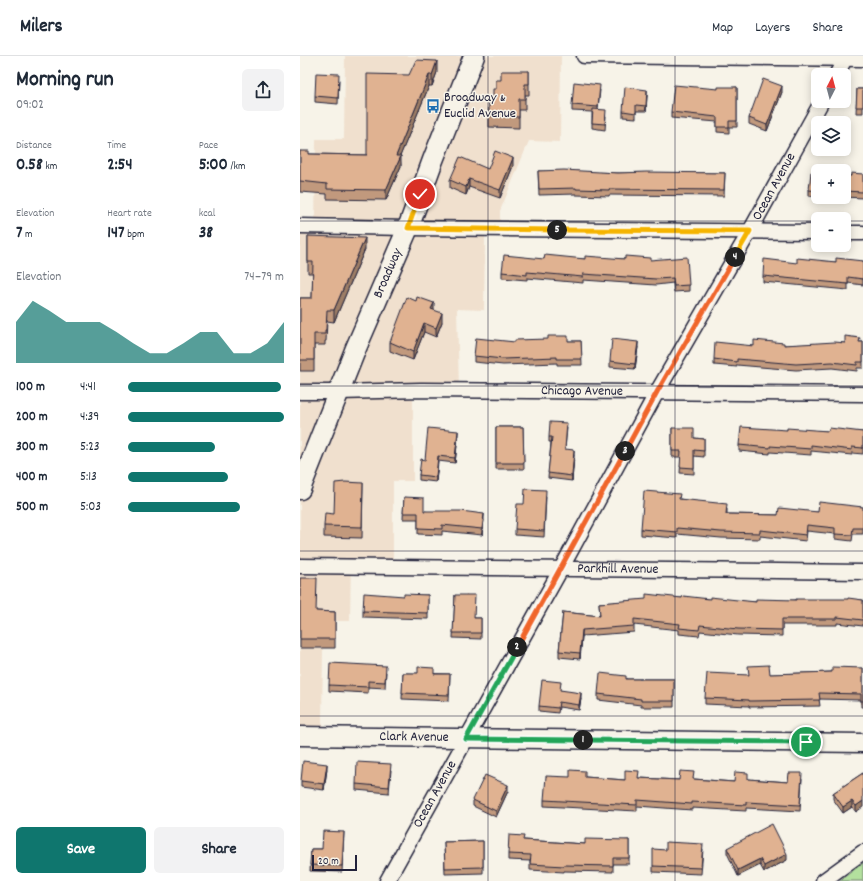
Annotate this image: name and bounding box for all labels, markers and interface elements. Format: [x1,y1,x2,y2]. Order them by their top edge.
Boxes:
text: Milers [20,14,63,41]
text: Map [712,18,733,38]
text: Layers [755,18,790,38]
text: Share [812,18,843,38]
text: Morning run [16,65,114,96]
north arrow [811,68,851,108]
map controls [811,68,851,252]
button: share [242,69,284,111]
place label: Broadway & Euclid Avenue [444,88,516,124]
text: 09:02 [16,96,44,115]
bus stop icon: Broadway & Euclid Avenue [425,98,441,114]
button: layers [811,116,851,156]
text: Distance [16,138,52,154]
text: Time [107,138,126,154]
text: Pace [199,138,218,154]
street label: Ocean Avenue [748,149,801,224]
text: 0.58 [16,154,43,178]
text: 2:54 [107,154,133,178]
text: 5:00 [199,154,228,178]
text: km [43,159,57,175]
text: /km [228,159,246,175]
button: + [811,164,851,204]
pin [403,177,437,211]
icon: check [409,183,431,205]
text: Elevation [16,206,54,222]
text: Heart rate [107,206,152,222]
text: kcal [199,206,215,222]
button: − [811,212,851,252]
pin: 5 [547,220,567,240]
text: 7 [16,222,23,246]
text: 147 [107,222,125,246]
text: 38 [199,222,213,246]
text: 5 [554,222,560,238]
text: m [23,227,33,243]
text: bpm [125,227,145,243]
street label: Broadway [369,245,408,301]
pin: 4 [725,247,745,267]
text: 4 [733,249,737,265]
text: Elevation [16,268,61,287]
text: 74–79 m [244,268,284,287]
text: 100 m [16,378,45,397]
text: 4:41 [80,378,96,397]
street label: Chicago Avenue [541,381,623,402]
text: 200 m [16,408,48,427]
text: 4:39 [80,408,99,427]
text: 300 m [16,438,48,457]
text: 5:23 [80,438,100,457]
pin: 3 [615,441,635,461]
text: 3 [623,443,627,459]
text: 400 m [16,468,47,487]
text: 5:13 [80,468,97,487]
text: 500 m [16,498,48,517]
text: 5:03 [80,498,101,517]
street label: Parkhill Avenue [577,559,659,580]
pin: 2 [507,637,527,657]
text: 2 [515,639,519,655]
pin [789,725,823,759]
street label: Clark Avenue [379,727,449,748]
pin: 1 [573,730,593,750]
icon: arrive [795,731,817,753]
text: 1 [582,732,584,748]
street label: Ocean Avenue [408,757,462,832]
button: Save [16,827,146,873]
button: Share [154,827,284,873]
scale bar [312,853,357,872]
text: 20 m [318,854,339,870]

